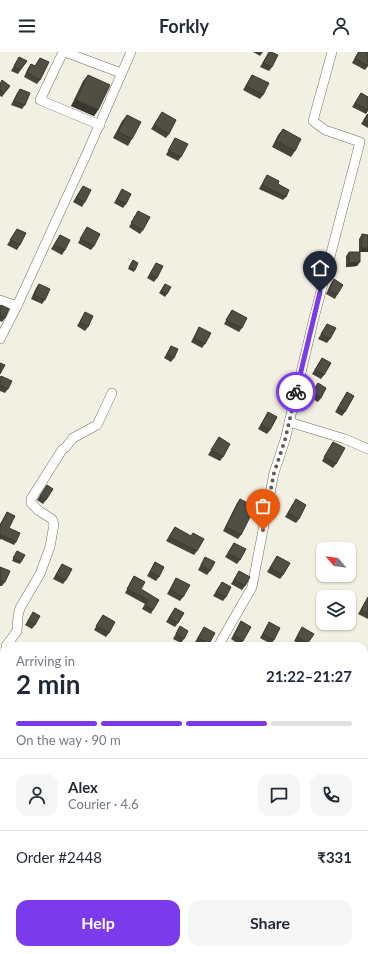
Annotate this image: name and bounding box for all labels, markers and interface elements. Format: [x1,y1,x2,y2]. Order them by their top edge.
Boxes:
icon: menu [16,15,38,37]
text: Forkly [159,15,209,37]
icon: person [330,15,352,37]
pin [303,251,337,292]
icon: home [309,257,331,279]
courier [276,372,316,412]
icon: bike [285,381,307,403]
pin [246,489,280,530]
icon: bag [252,495,274,517]
north arrow [316,542,356,582]
map controls [316,542,356,630]
button: layers [316,590,356,630]
text: Arriving in [16,653,75,669]
text: 21:22–21:27 [266,667,352,685]
text: 2 min [16,668,80,700]
text: On the way · 90 m [16,732,121,748]
button: person [16,774,58,816]
button: chat [258,774,300,816]
button: phone [310,774,352,816]
text: Alex [68,778,98,796]
text: Courier · 4.6 [68,796,139,812]
text: Order #2448 [16,848,102,866]
text: ₹331 [317,848,352,866]
button: Help [16,900,180,946]
button: Share [188,900,352,946]

